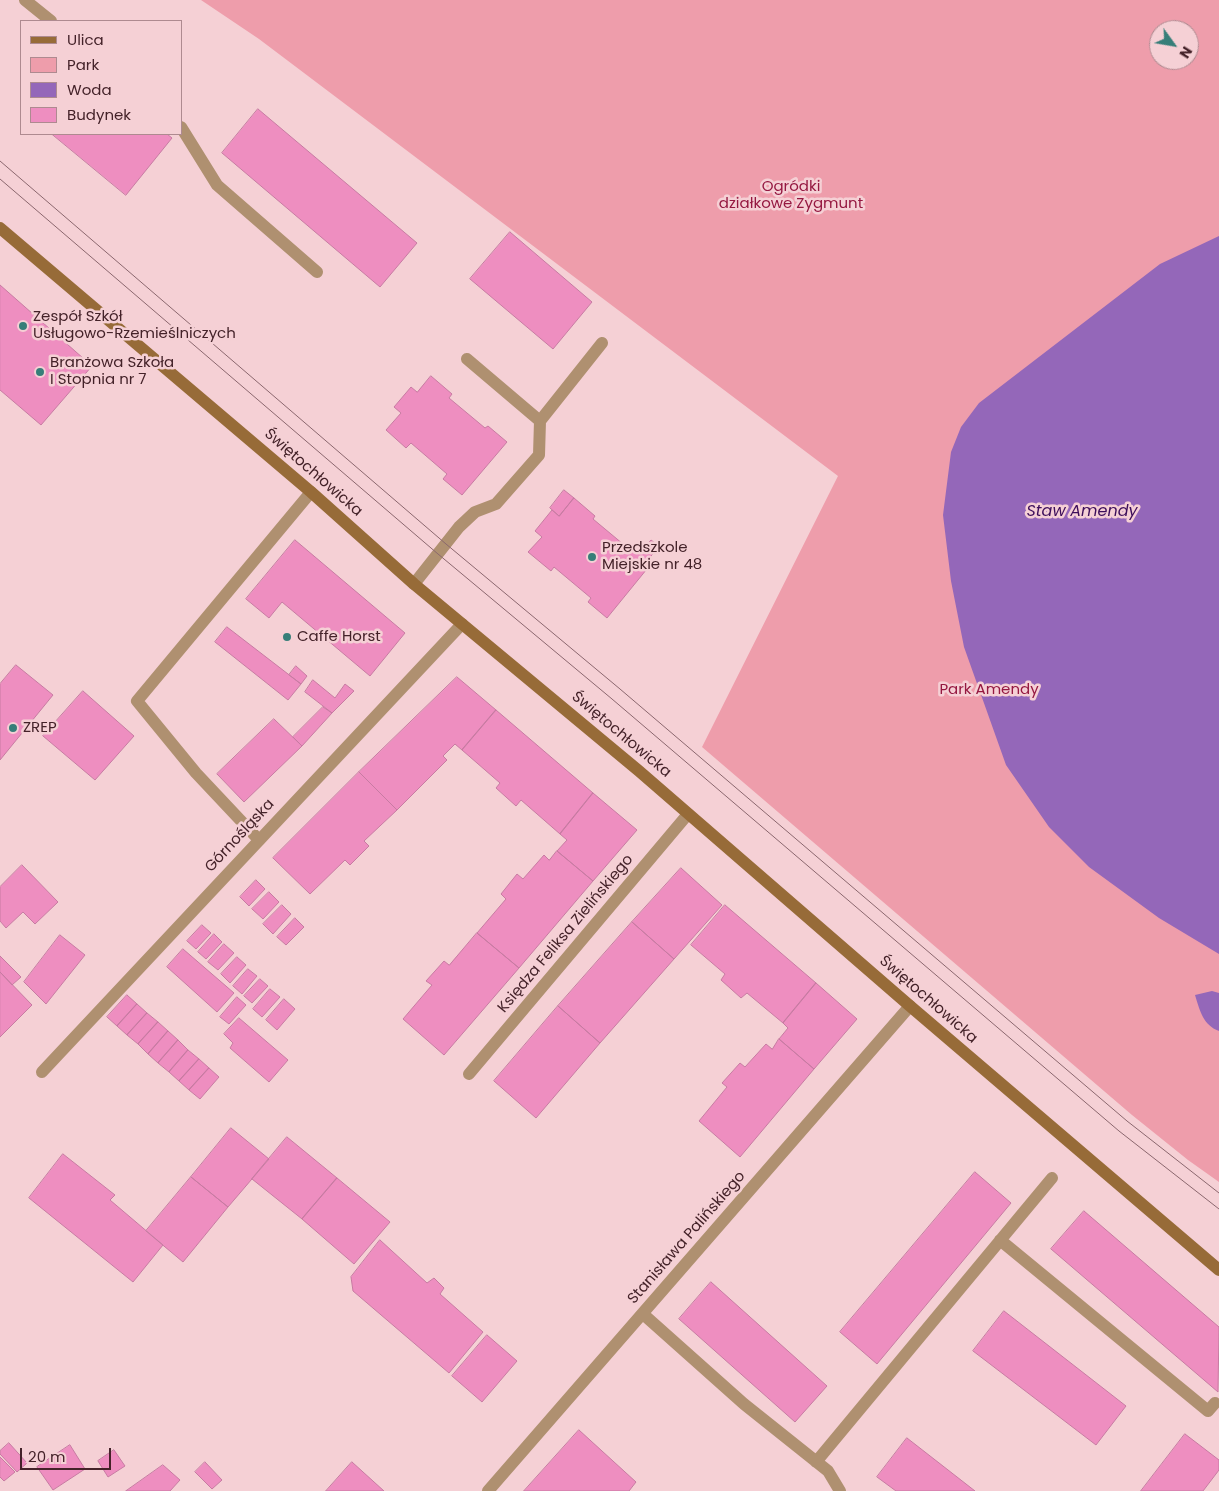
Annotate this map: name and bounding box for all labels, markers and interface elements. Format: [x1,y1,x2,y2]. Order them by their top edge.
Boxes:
legend [20,20,182,135]
north arrow [1149,20,1199,70]
text: Ulica [67,29,104,50]
text: N [1175,43,1197,62]
text: Park [67,54,99,75]
text: Woda [67,79,112,100]
text: Budynek [67,104,131,125]
park label: Ogródki działkowe Zygmunt [719,178,863,213]
place label: Zespół Szkół Usługowo-Rzemieślniczych [33,308,236,343]
marker: Zespół Szkół Usługowo-Rzemieślniczych [17,320,29,332]
place label: Branżowa Szkoła I Stopnia nr 7 [50,354,174,389]
marker: Branżowa Szkoła I Stopnia nr 7 [34,366,46,378]
street label: Świętochłowicka [260,425,366,521]
water label: Staw Amendy [1026,502,1138,522]
place label: Przedszkole Miejskie nr 48 [602,539,702,574]
marker: Przedszkole Miejskie nr 48 [586,551,598,563]
place label: Caffe Horst [297,628,381,646]
marker: Caffe Horst [281,631,293,643]
park label: Park Amendy [939,681,1039,699]
street label: Świętochłowicka [568,688,674,782]
place label: ZREP [23,719,57,737]
marker: ZREP [7,722,19,734]
street label: Górnośląska [202,796,278,876]
street label: Księdza Feliksa Zielińskiego [494,851,638,1017]
street label: Świętochłowicka [875,952,981,1048]
street label: Stanisława Palińskiego [624,1168,750,1308]
scale bar [22,1438,114,1470]
text: 20 m [28,1446,66,1467]

